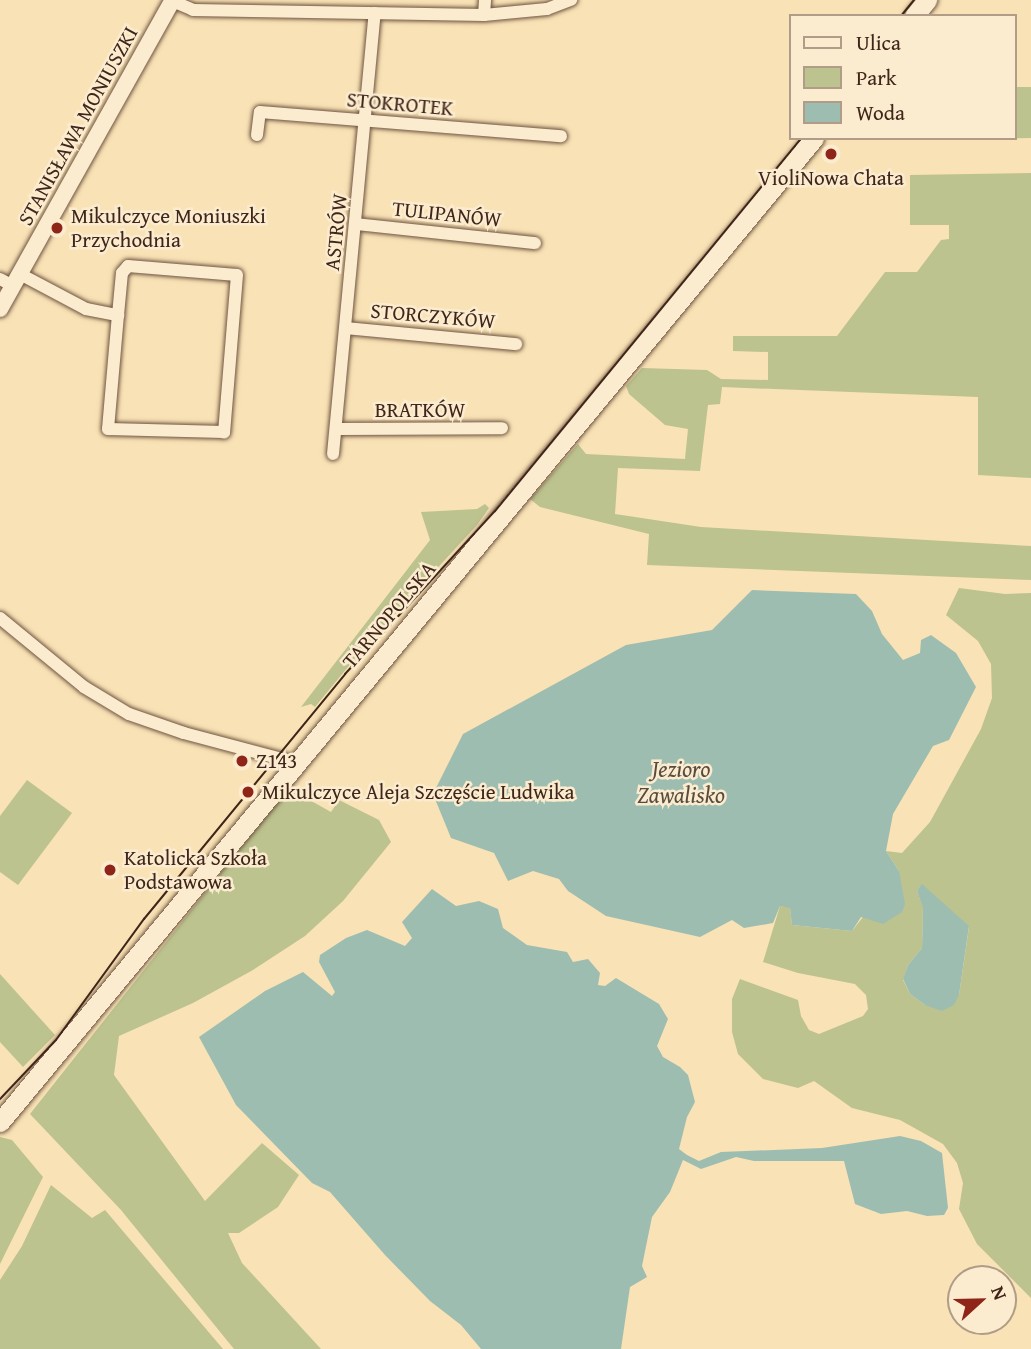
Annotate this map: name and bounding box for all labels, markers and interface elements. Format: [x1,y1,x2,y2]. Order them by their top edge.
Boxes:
legend [790,14,1017,140]
street label: STANISŁAWA MONIUSZKI [13,22,143,230]
text: Ulica [856,27,901,58]
text: Park [856,62,897,93]
street label: STOKROTEK [346,87,454,121]
text: Woda [856,97,905,128]
marker: VioliNowa Chata [823,146,839,162]
place label: VioliNowa Chata [758,165,904,191]
street label: ASTRÓW [319,192,353,272]
street label: TULIPANÓW [391,196,503,232]
place label: Mikulczyce Moniuszki Przychodnia [71,203,266,253]
marker: Mikulczyce Moniuszki Przychodnia [49,220,65,236]
street label: STORCZYKÓW [370,298,496,334]
street label: BRATKÓW [375,397,465,423]
street label: TARNOPOLSKA [337,557,441,673]
place label: Z143 [256,748,297,774]
marker: Z143 [234,753,250,769]
water label: Jezioro Zawalisko [637,755,725,809]
place label: Mikulczyce Aleja Szczęście Ludwika [262,779,574,805]
marker: Mikulczyce Aleja Szczęście Ludwika [240,784,256,800]
place label: Katolicka Szkoła Podstawowa [124,845,267,895]
marker: Katolicka Szkoła Podstawowa [102,862,118,878]
north arrow [947,1265,1017,1335]
text: N [984,1282,1015,1304]

